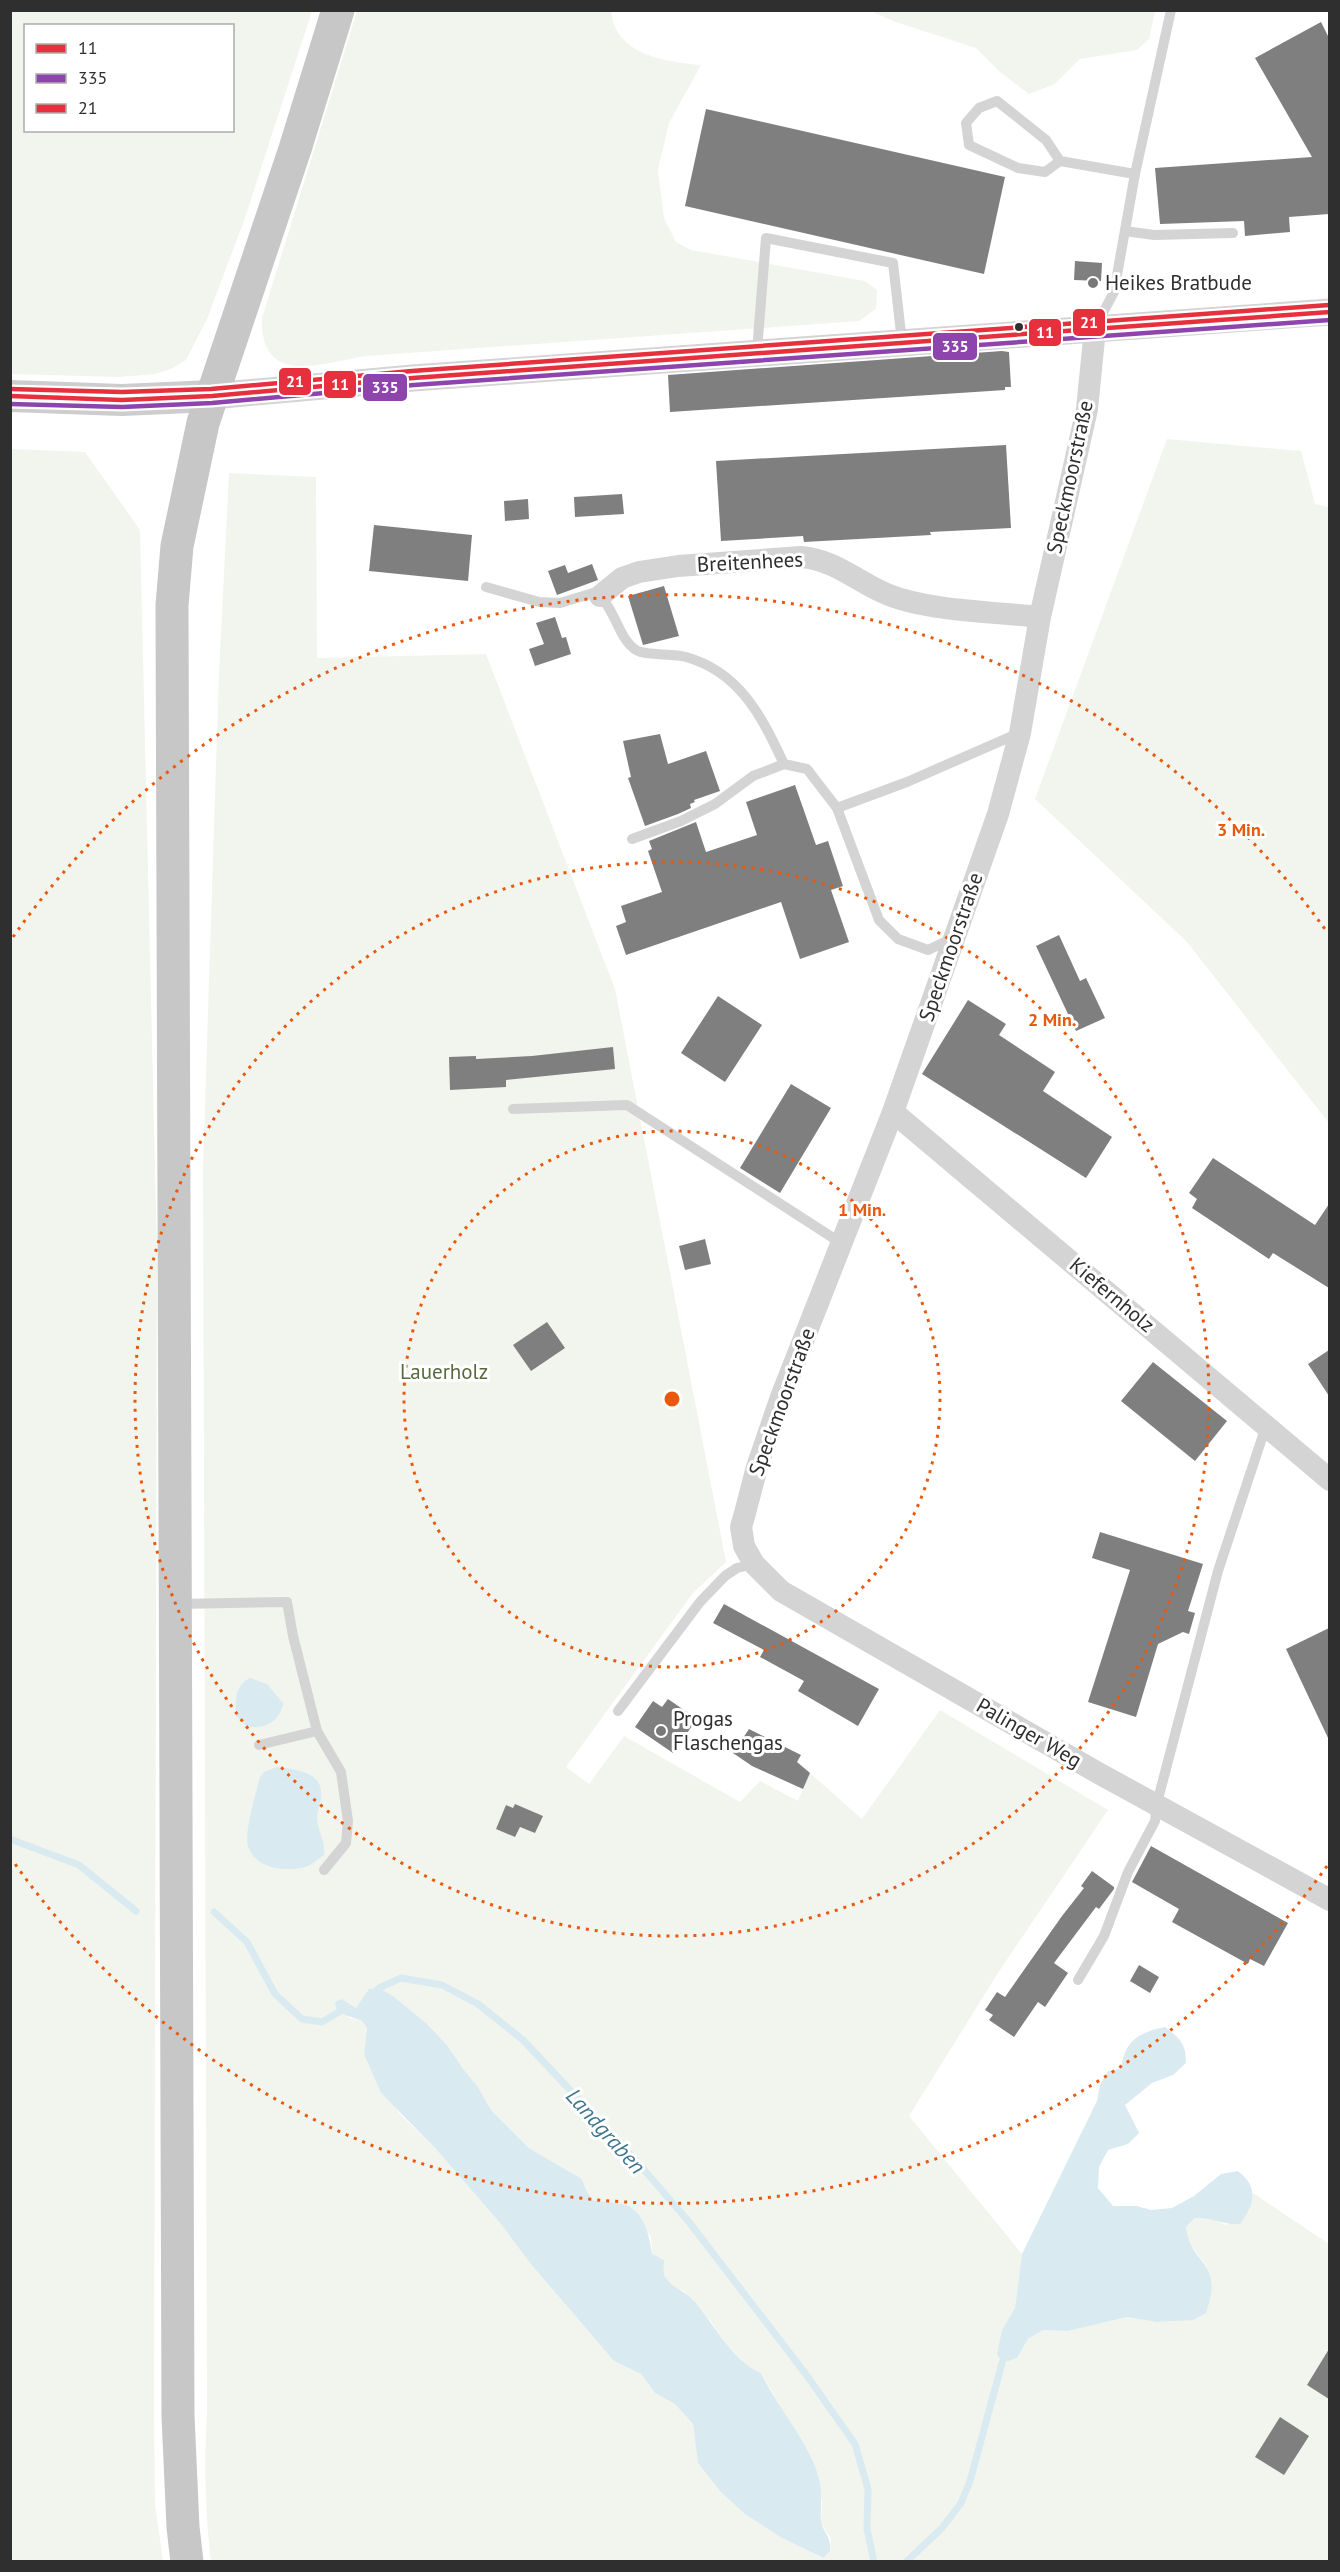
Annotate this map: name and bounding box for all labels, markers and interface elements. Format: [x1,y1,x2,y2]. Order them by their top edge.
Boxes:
legend [24,24,234,132]
text: 11 [78,36,98,59]
text: 335 [78,66,107,89]
text: 21 [78,96,98,119]
place label: Heikes Bratbude [1105,269,1252,296]
marker: Heikes Bratbude [1086,276,1100,290]
line badge: 21 [1072,308,1106,337]
text: 21 [1080,312,1098,332]
line badge: 11 [1028,318,1062,347]
unlabelled marker [1013,321,1025,333]
text: 11 [1036,322,1054,342]
line badge: 335 [932,332,978,361]
text: 335 [941,336,969,356]
line badge: 21 [278,367,312,396]
line badge: 11 [323,370,357,399]
text: 21 [286,371,304,391]
line badge: 335 [362,373,408,402]
text: 11 [331,374,349,394]
text: 335 [371,377,399,397]
street label: Speckmoorstraße [1040,398,1099,556]
street label: Breitenhees [696,545,804,578]
text: 3 Min. [1217,818,1265,841]
street label: Speckmoorstraße [912,869,989,1025]
text: 2 Min. [1028,1008,1076,1031]
text: 1 Min. [838,1198,886,1221]
street label: Kiefernholz [1064,1251,1161,1338]
street label: Speckmoorstraße [742,1324,821,1480]
park label: Lauerholz [400,1358,488,1385]
centre of rings [662,1389,682,1409]
street label: Palinger Weg [972,1692,1087,1774]
place label: Progas Flaschengas [673,1705,783,1756]
marker: Progas Flaschengas [654,1724,668,1738]
water label: Landgraben [560,2082,652,2180]

